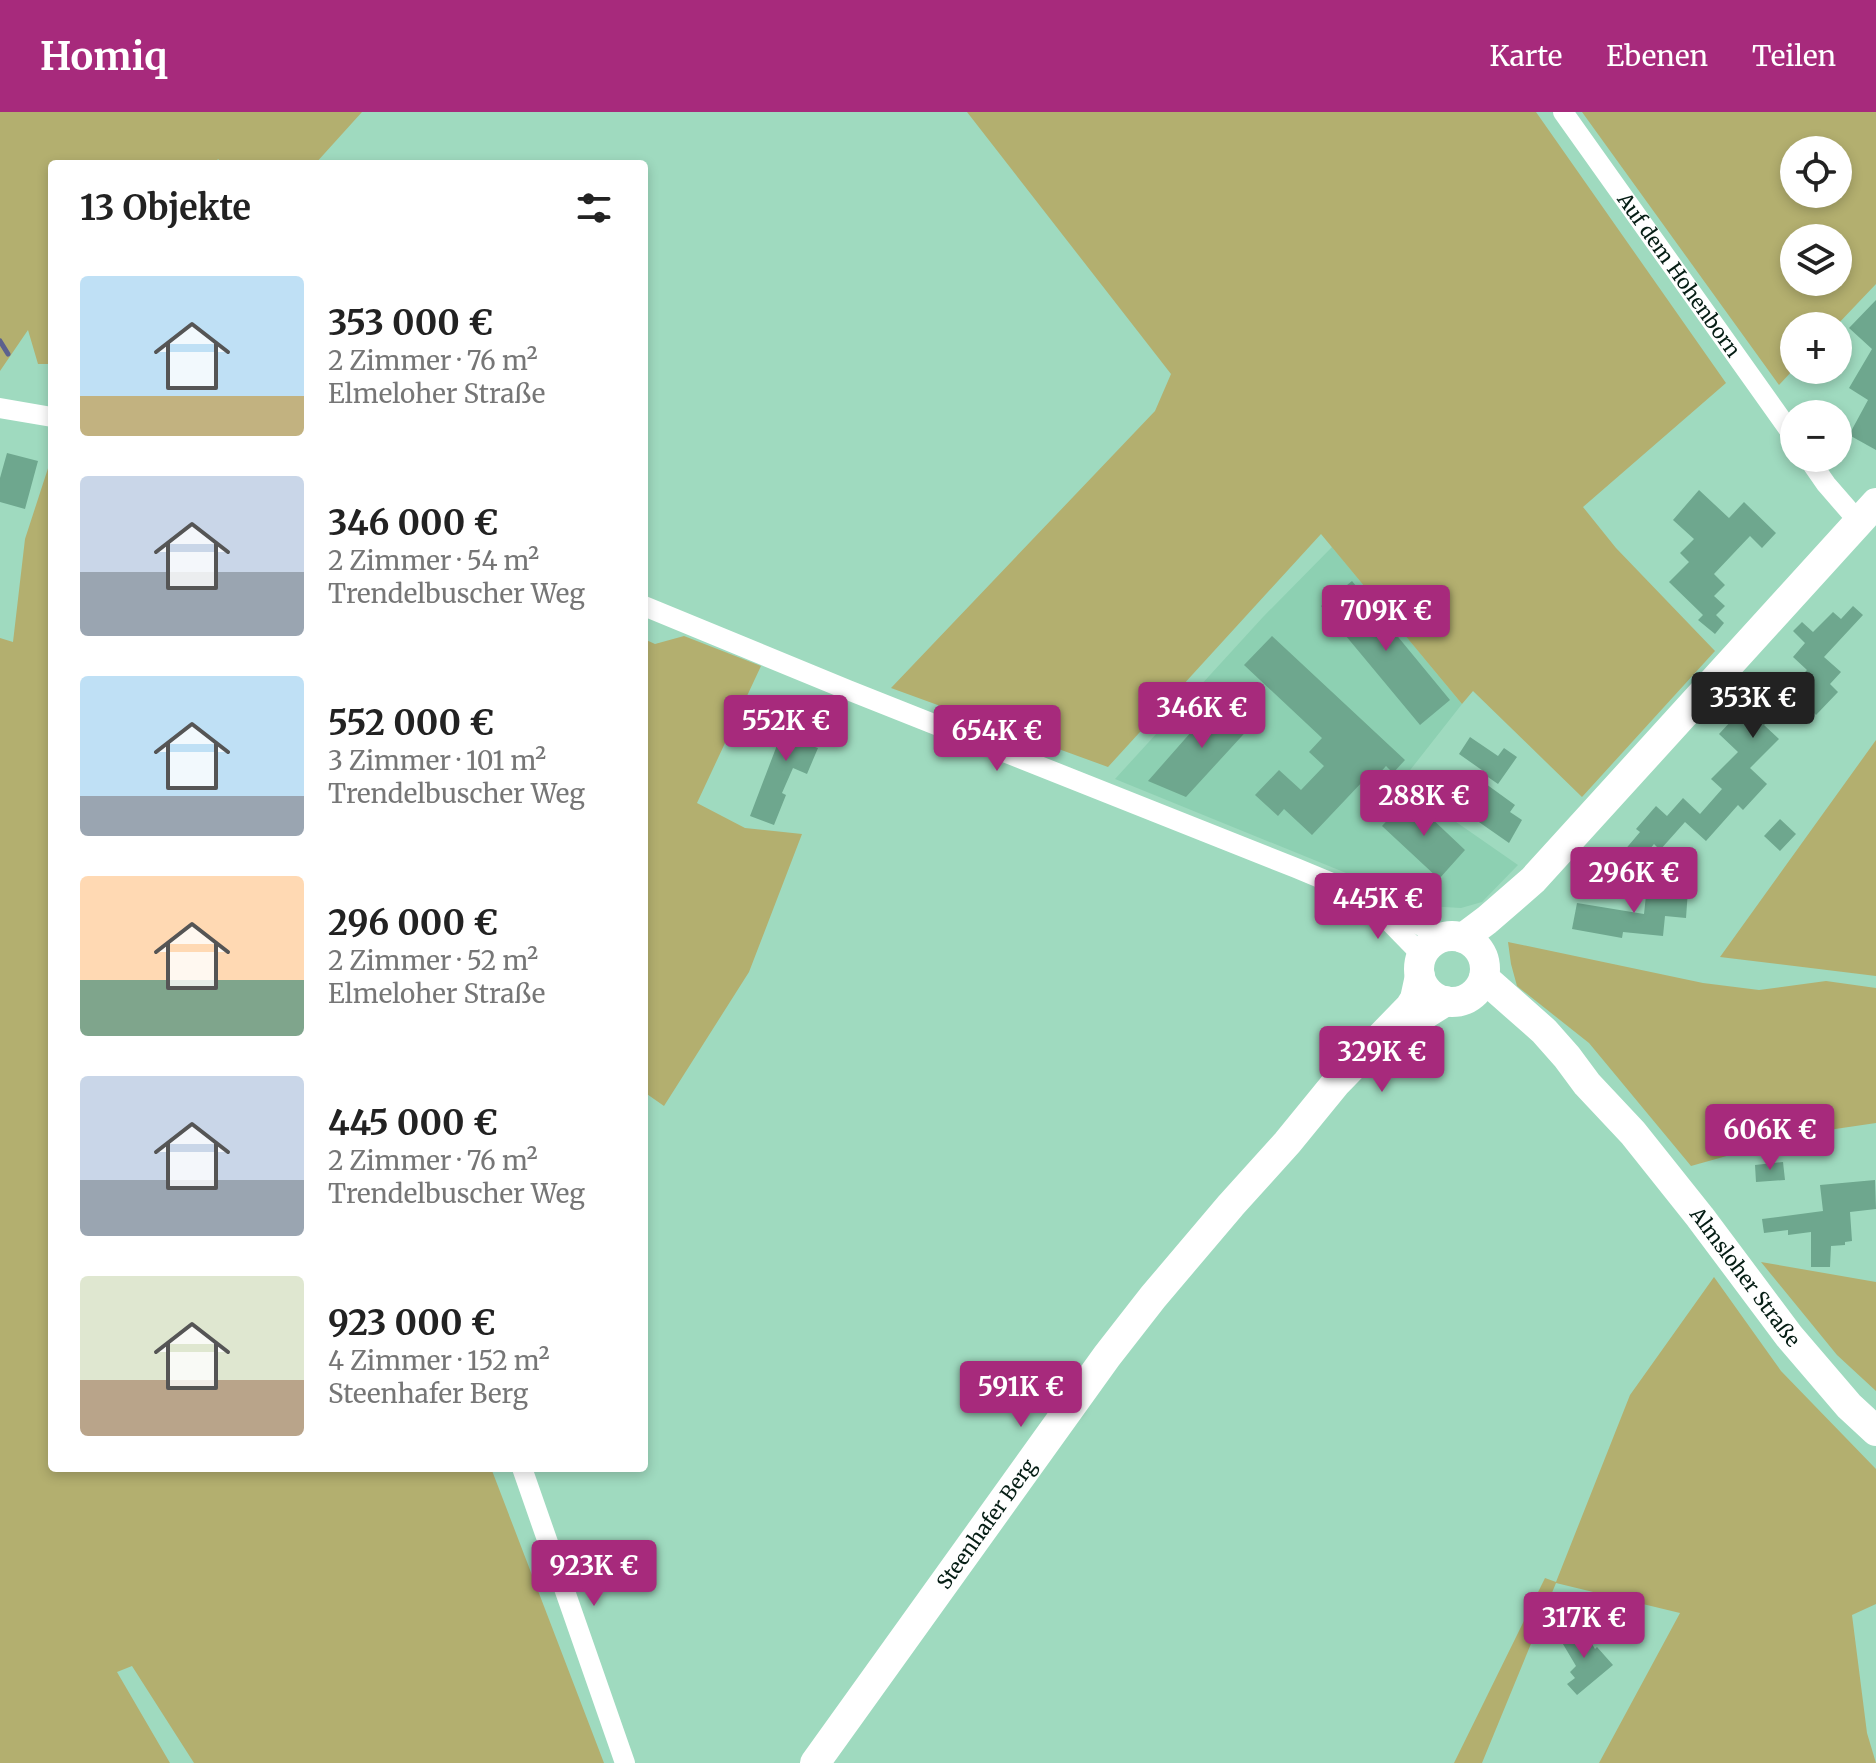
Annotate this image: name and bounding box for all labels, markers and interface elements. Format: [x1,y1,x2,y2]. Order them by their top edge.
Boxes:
text: Homiq [40,33,167,80]
text: Karte [1490,38,1562,74]
text: Ebenen [1606,38,1708,74]
text: Teilen [1752,38,1836,74]
map controls [1780,136,1852,472]
button: locate [1780,136,1852,208]
icon: filters [572,186,616,230]
text: 13 Objekte [80,187,251,229]
street label: Auf dem Hohenborn [1612,187,1746,362]
button: layers [1780,224,1852,296]
text: 353 000 € [328,302,493,344]
icon: home [144,308,240,404]
button: + [1780,312,1852,384]
text: 2 Zimmer · 76 m² [328,344,538,377]
text: Elmeloher Straße [328,377,545,410]
button: − [1780,400,1852,472]
text: 346 000 € [328,502,499,544]
icon: home [144,508,240,604]
text: 2 Zimmer · 54 m² [328,544,539,577]
text: Trendelbuscher Weg [328,577,585,610]
pin: 709K € [1321,585,1451,653]
text: 709K € [1340,594,1432,627]
pin: 353K € [1688,672,1818,740]
text: 353K € [1710,681,1796,714]
pin: 346K € [1137,682,1267,750]
text: 346K € [1156,691,1248,724]
pin: 552K € [721,695,851,763]
text: 552 000 € [328,702,494,744]
text: 552K € [742,704,830,737]
pin: 654K € [932,705,1062,773]
icon: home [144,708,240,804]
text: 654K € [952,714,1042,747]
text: 3 Zimmer · 101 m² [328,744,546,777]
pin: 288K € [1359,770,1489,838]
text: Trendelbuscher Weg [328,777,585,810]
text: 288K € [1378,779,1470,812]
pin: 296K € [1569,847,1699,915]
text: 296K € [1588,856,1680,889]
pin: 445K € [1313,873,1443,941]
text: 445K € [1333,882,1423,915]
text: 296 000 € [328,902,498,944]
icon: home [144,908,240,1004]
text: 2 Zimmer · 52 m² [328,944,538,977]
text: Elmeloher Straße [328,977,545,1010]
pin: 329K € [1317,1026,1447,1094]
text: 329K € [1337,1035,1427,1068]
text: 445 000 € [328,1102,498,1144]
pin: 606K € [1705,1104,1835,1172]
icon: home [144,1108,240,1204]
text: 606K € [1723,1113,1817,1146]
text: 2 Zimmer · 76 m² [328,1144,538,1177]
text: Trendelbuscher Weg [328,1177,585,1210]
street label: Almsloher Straße [1684,1201,1806,1352]
text: 923 000 € [328,1302,496,1344]
icon: home [144,1308,240,1404]
text: 4 Zimmer · 152 m² [328,1344,550,1377]
pin: 591K € [956,1361,1086,1429]
text: 591K € [978,1370,1064,1403]
text: Steenhafer Berg [328,1377,528,1410]
street label: Steenhafer Berg [931,1454,1041,1594]
pin: 923K € [529,1540,659,1608]
text: 923K € [550,1549,638,1582]
pin: 317K € [1519,1592,1649,1660]
text: 317K € [1542,1601,1626,1634]

